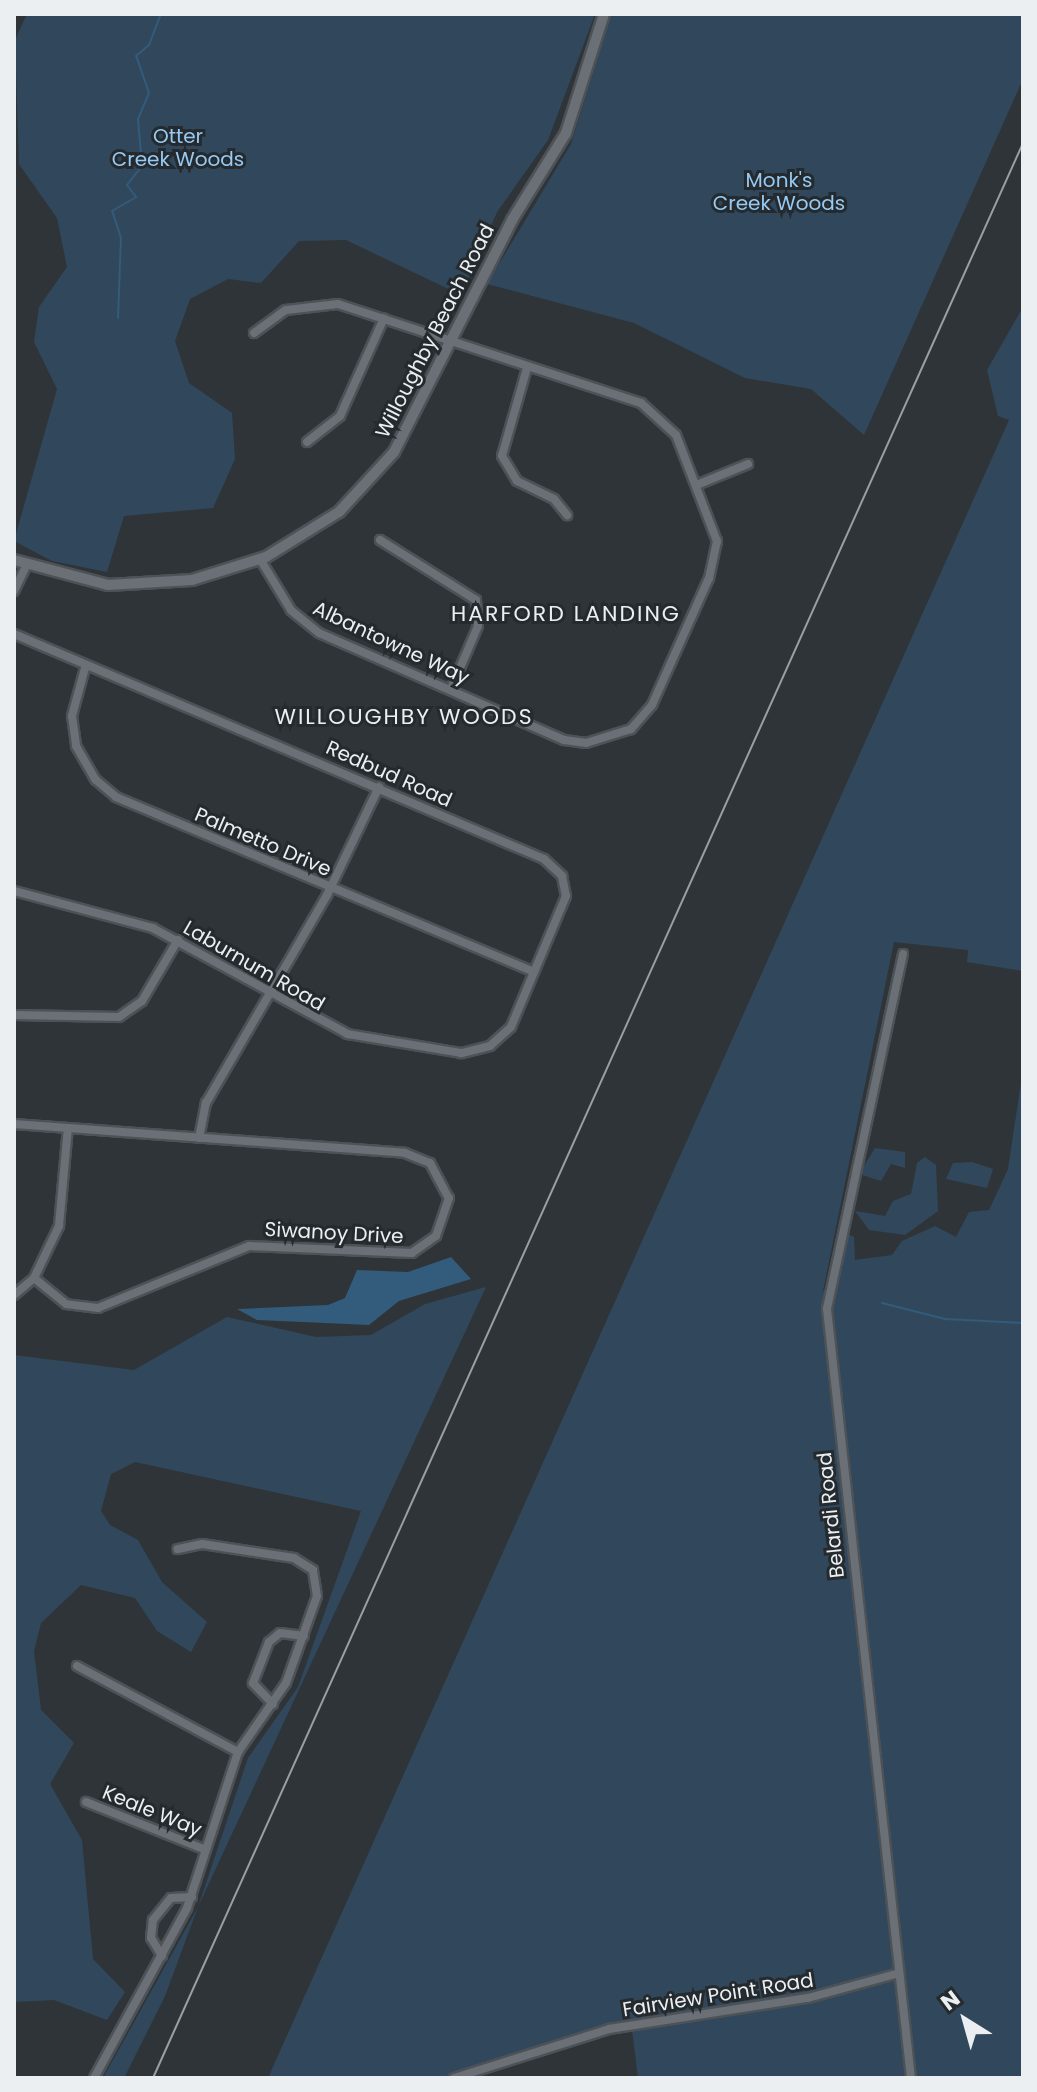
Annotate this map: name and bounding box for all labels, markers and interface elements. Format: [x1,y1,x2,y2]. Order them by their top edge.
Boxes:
park label: Otter Creek Woods [112,125,244,172]
park label: Monk's Creek Woods [713,169,845,216]
street label: Willoughby Beach Road [371,220,499,442]
street label: Albantowne Way [309,596,473,690]
district label: HARFORD LANDING [451,601,681,627]
district label: WILLOUGHBY WOODS [274,704,534,730]
street label: Redbud Road [322,736,456,812]
street label: Palmetto Drive [191,802,335,882]
street label: Laburnum Road [179,916,329,1016]
street label: Siwanoy Drive [264,1217,404,1249]
street label: Belardi Road [812,1451,850,1579]
street label: Keale Way [99,1780,205,1842]
street label: Fairview Point Road [621,1968,815,2022]
north arrow [925,1980,1005,2060]
text: N [934,1983,966,2018]

